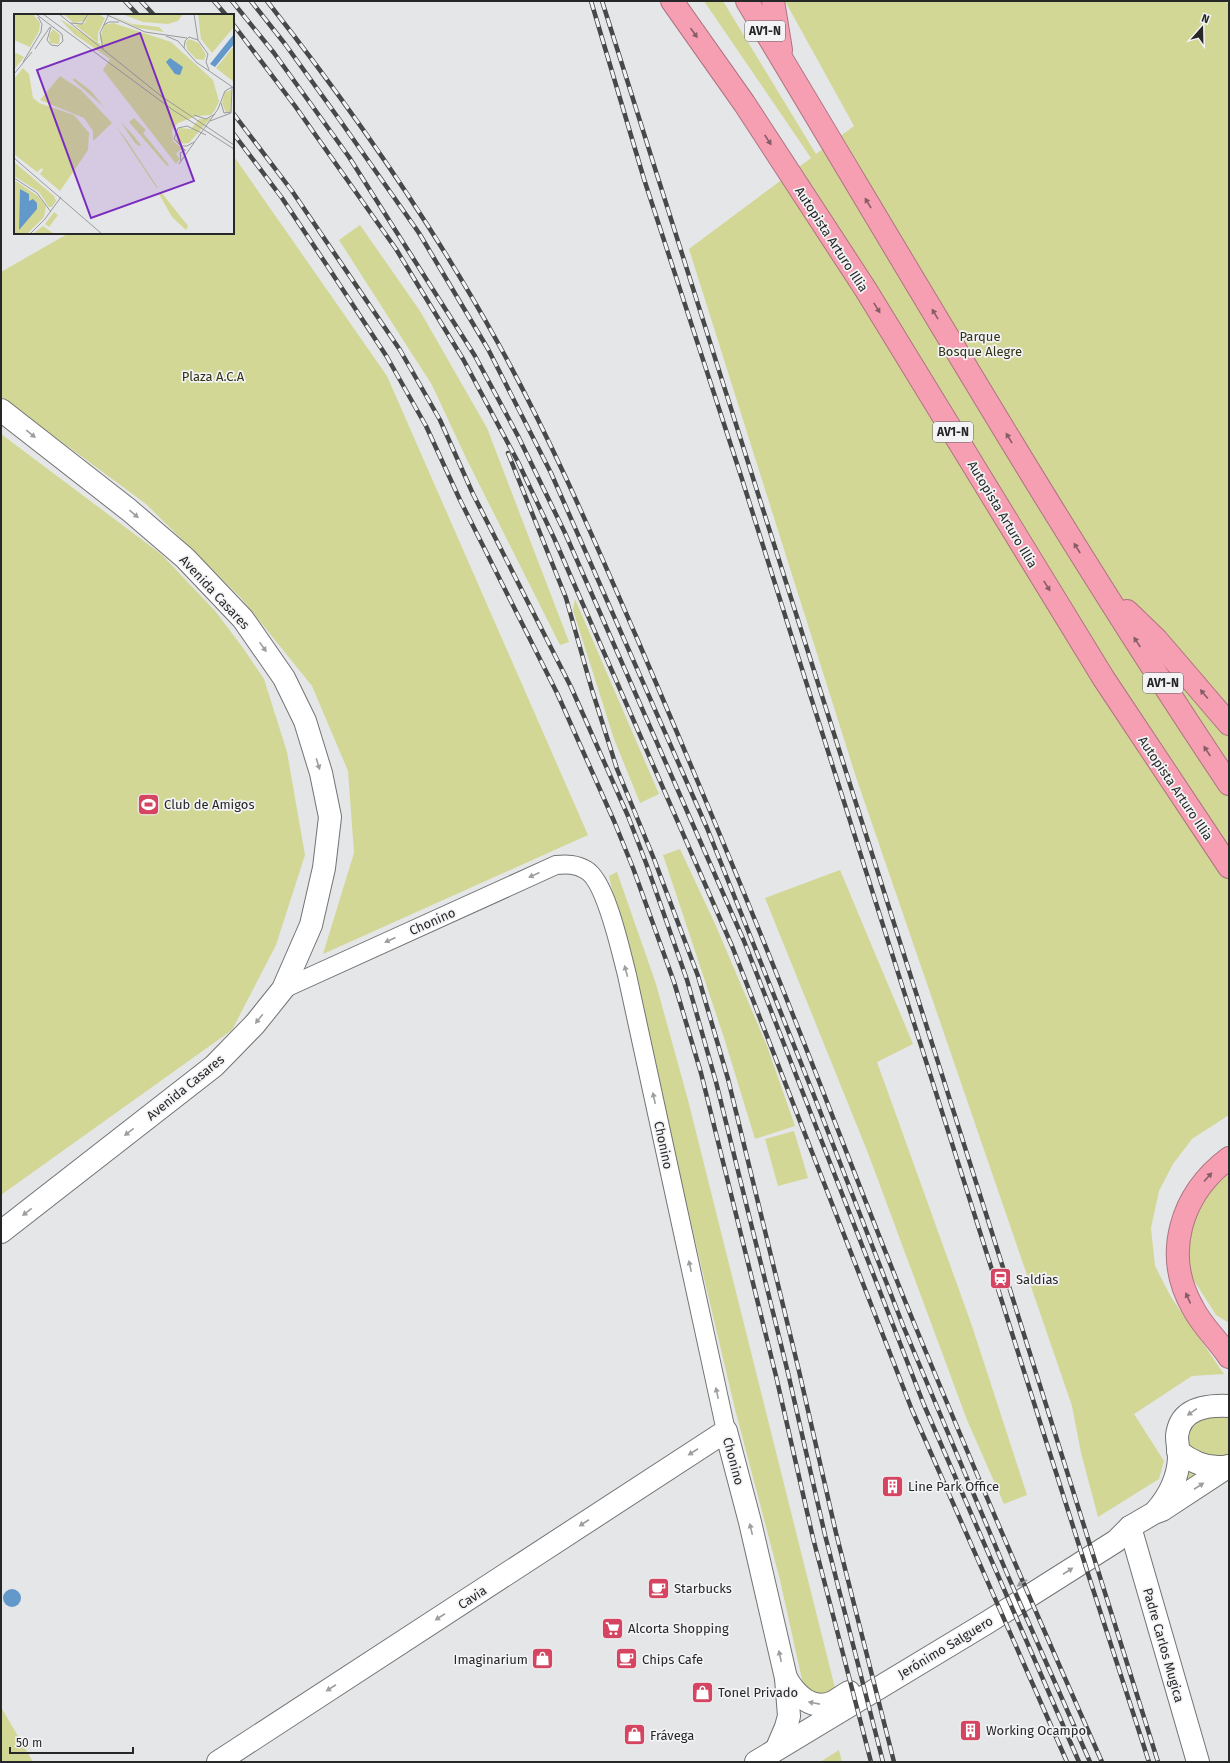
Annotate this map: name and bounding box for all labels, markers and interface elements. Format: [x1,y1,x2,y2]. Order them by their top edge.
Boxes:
north arrow [1182,8,1222,48]
text: N [1200,12,1211,26]
inset map [14,14,234,234]
road number: AV1-N [745,21,785,41]
one-way arrow [690,28,698,38]
one-way arrow [764,135,772,145]
street label: Autopista Arturo Illia [792,184,871,295]
one-way arrow [864,198,872,208]
one-way arrow [873,303,881,313]
one-way arrow [931,309,939,319]
park label: Parque Bosque Alegre [938,329,1022,359]
park label: Plaza A.C.A [182,369,245,384]
road number: AV1-N [933,422,973,442]
one-way arrow [26,430,37,438]
one-way arrow [1006,432,1013,444]
street label: Autopista Arturo Illia [965,458,1040,571]
one-way arrow [128,510,139,519]
one-way arrow [1074,542,1081,554]
street label: Avenida Casares [177,552,253,632]
one-way arrow [1044,580,1051,592]
one-way arrow [1133,637,1141,647]
one-way arrow [259,642,267,653]
road number: AV1-N [1143,673,1183,693]
one-way arrow [1200,688,1209,699]
street label: Autopista Arturo Illia [1135,733,1216,843]
one-way arrow [1203,746,1211,756]
one-way arrow [315,758,321,770]
sports icon: Club de Amigos [136,791,162,817]
place label: Club de Amigos [164,797,254,812]
one-way arrow [529,872,540,878]
street label: Chonino [407,905,458,938]
one-way arrow [385,937,396,943]
one-way arrow [623,965,629,977]
one-way arrow [254,1014,263,1025]
street label: Avenida Casares [144,1052,227,1123]
one-way arrow [650,1092,656,1104]
street label: Chonino [651,1120,676,1171]
one-way arrow [124,1127,135,1136]
one-way arrow [1203,1172,1213,1182]
one-way arrow [21,1207,32,1216]
one-way arrow [686,1260,692,1272]
station icon: Saldías [988,1266,1014,1292]
place label: Saldías [1016,1272,1058,1287]
one-way arrow [1184,1291,1190,1303]
one-way arrow [714,1387,720,1399]
one-way arrow [1186,1408,1197,1416]
street label: Chonino [720,1436,747,1487]
one-way arrow [687,1449,699,1456]
building icon: Line Park Office [880,1473,906,1499]
place label: Line Park Office [908,1479,999,1494]
one-way arrow [1194,1482,1204,1490]
one-way arrow [578,1520,590,1527]
one-way arrow [748,1523,754,1536]
one-way arrow [1062,1568,1074,1575]
cafe icon: Starbucks [646,1575,672,1601]
one-way arrow [1016,1580,1028,1587]
place label: Starbucks [674,1581,732,1596]
street label: Cavia [455,1583,489,1612]
street label: Padre Carlos Mugica [1140,1586,1187,1704]
one-way arrow [435,1613,445,1621]
street label: Jerónimo Salguero [895,1613,995,1682]
supermarket icon: Alcorta Shopping [600,1615,626,1641]
place label: Alcorta Shopping [628,1621,729,1636]
shop icon: Imaginarium [530,1646,556,1672]
cafe icon: Chips Cafe [613,1646,639,1672]
one-way arrow [777,1650,783,1662]
place label: Imaginarium [454,1652,528,1667]
place label: Chips Cafe [642,1652,703,1667]
shop icon: Tonel Privado [690,1679,716,1705]
one-way arrow [325,1685,337,1692]
place label: Tonel Privado [718,1685,798,1700]
one-way arrow [808,1699,821,1705]
building icon: Working Ocampo [958,1717,984,1743]
shop icon: Frávega [622,1722,648,1748]
place label: Working Ocampo [986,1723,1086,1738]
place label: Frávega [650,1728,694,1743]
scale bar [10,1729,133,1755]
text: 50 m [16,1736,42,1750]

